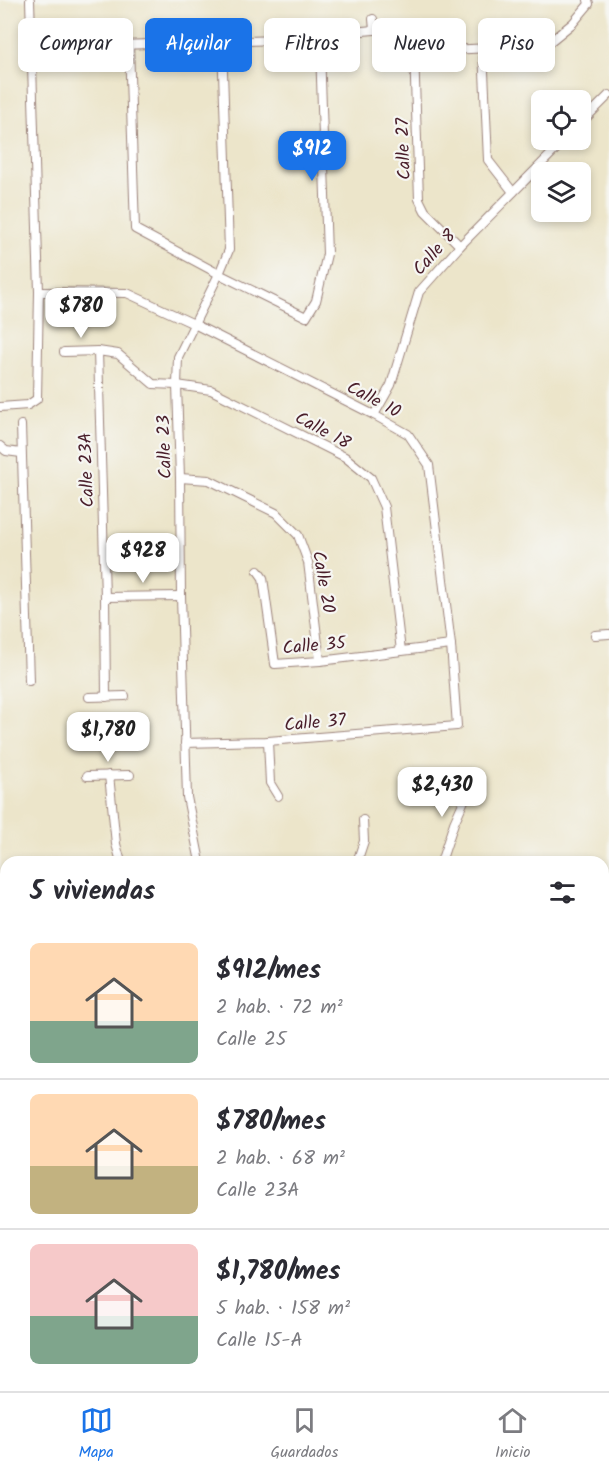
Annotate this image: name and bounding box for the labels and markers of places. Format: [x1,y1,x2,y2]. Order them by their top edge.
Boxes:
pin: $912 [276,131,348,182]
pin: $780 [45,288,117,339]
pin: $928 [107,533,179,584]
pin: $1,780 [59,712,157,763]
pin: $2,430 [393,767,491,818]

